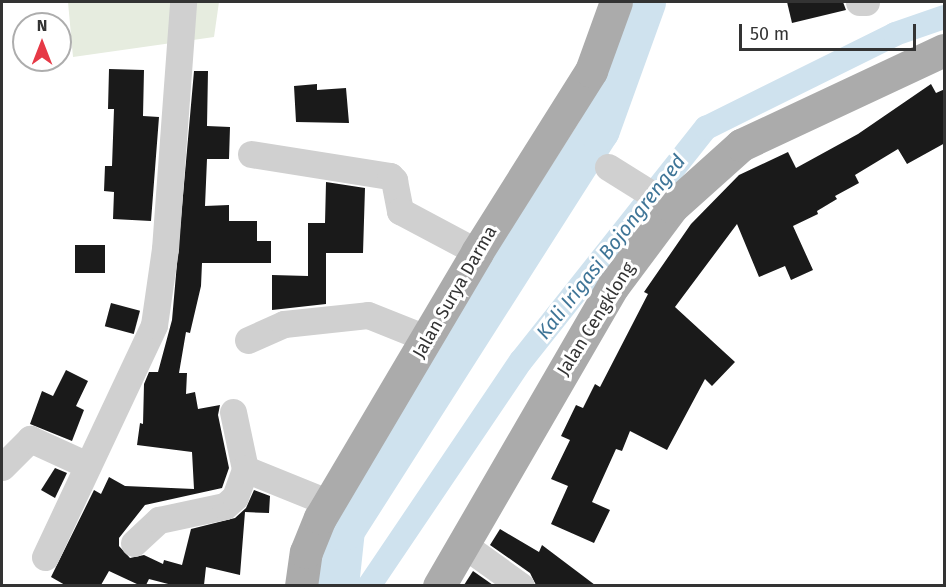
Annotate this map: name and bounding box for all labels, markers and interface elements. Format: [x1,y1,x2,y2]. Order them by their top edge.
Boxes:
north arrow [12,12,72,72]
scale bar [742,12,919,50]
text: N [37,16,47,35]
text: 50 m [750,23,789,45]
water label: Kali Irigasi Bojongrenged [531,150,691,344]
street label: Jalan Surya Darma [408,222,502,362]
street label: Jalan Cengklong [552,258,640,380]

